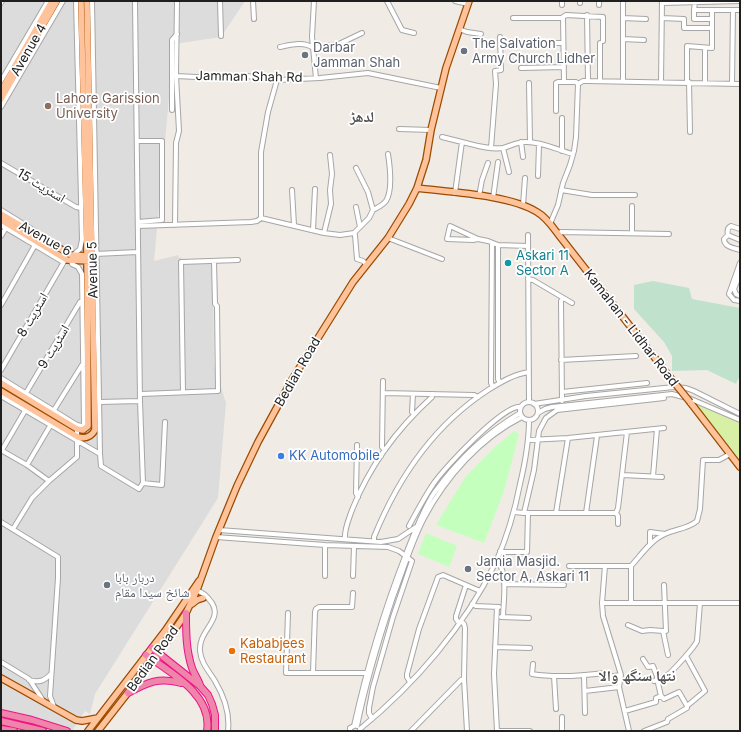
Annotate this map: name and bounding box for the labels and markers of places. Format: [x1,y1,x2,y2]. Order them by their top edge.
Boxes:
place label: The Salvation Army Church Lidher [472,36,595,67]
place label: Darbar Jamman Shah [313,40,400,71]
marker: The Salvation Army Church Lidher [459,46,469,56]
marker: Darbar Jamman Shah [300,50,310,60]
place label: Lahore Garission University [56,91,160,122]
marker: Lahore Garission University [43,101,53,111]
place label: Askari 11 Sector A [516,248,569,279]
marker: Askari 11 Sector A [503,258,513,268]
place label: KK Automobile [289,448,380,464]
marker: KK Automobile [276,451,286,461]
place label: Jamia Masjid. Sector A, Askari 11 [476,554,589,585]
marker: Jamia Masjid. Sector A, Askari 11 [463,564,473,574]
place label: دربار بابا شائخ سیدا مقام [115,570,189,601]
marker: دربار بابا شائخ سیدا مقام [102,580,112,590]
place label: Kababjees Restaurant [240,636,306,667]
marker: Kababjees Restaurant [227,646,237,656]

